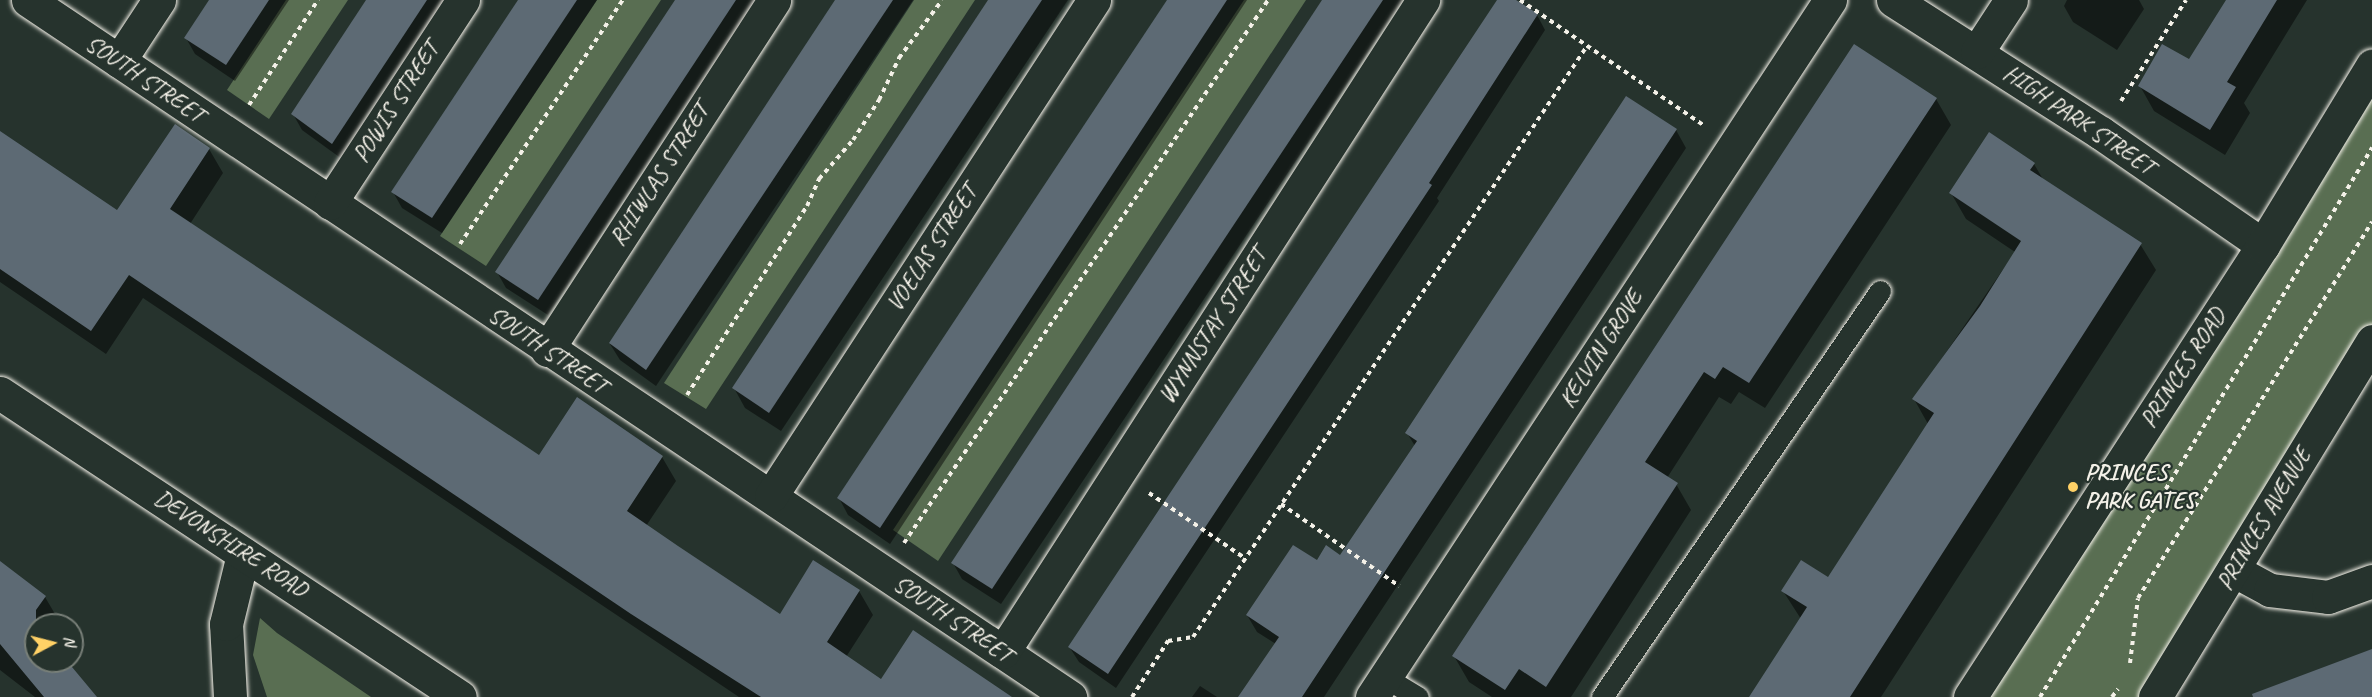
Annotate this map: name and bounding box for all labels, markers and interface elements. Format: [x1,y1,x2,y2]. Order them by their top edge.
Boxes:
street label: SOUTH STREET [80,29,210,129]
street label: POWIS STREET [346,36,446,168]
street label: HIGH PARK STREET [1998,59,2160,181]
street label: RHIWLAS STREET [603,98,717,252]
street label: VOELAS STREET [880,179,984,317]
street label: WYNNSTAY STREET [1152,243,1274,409]
street label: KELVIN GROVE [1552,285,1650,413]
street label: SOUTH STREET [483,300,613,400]
street label: PRINCES ROAD [2133,303,2233,433]
street label: PRINCES AVENUE [2210,443,2318,595]
place label: PRINCES PARK GATES [2085,459,2195,515]
marker: PRINCES PARK GATES [2066,480,2080,494]
street label: DEVONSHIRE ROAD [148,483,314,605]
street label: SOUTH STREET [888,569,1018,669]
north arrow [24,613,84,673]
text: N [59,635,80,647]

